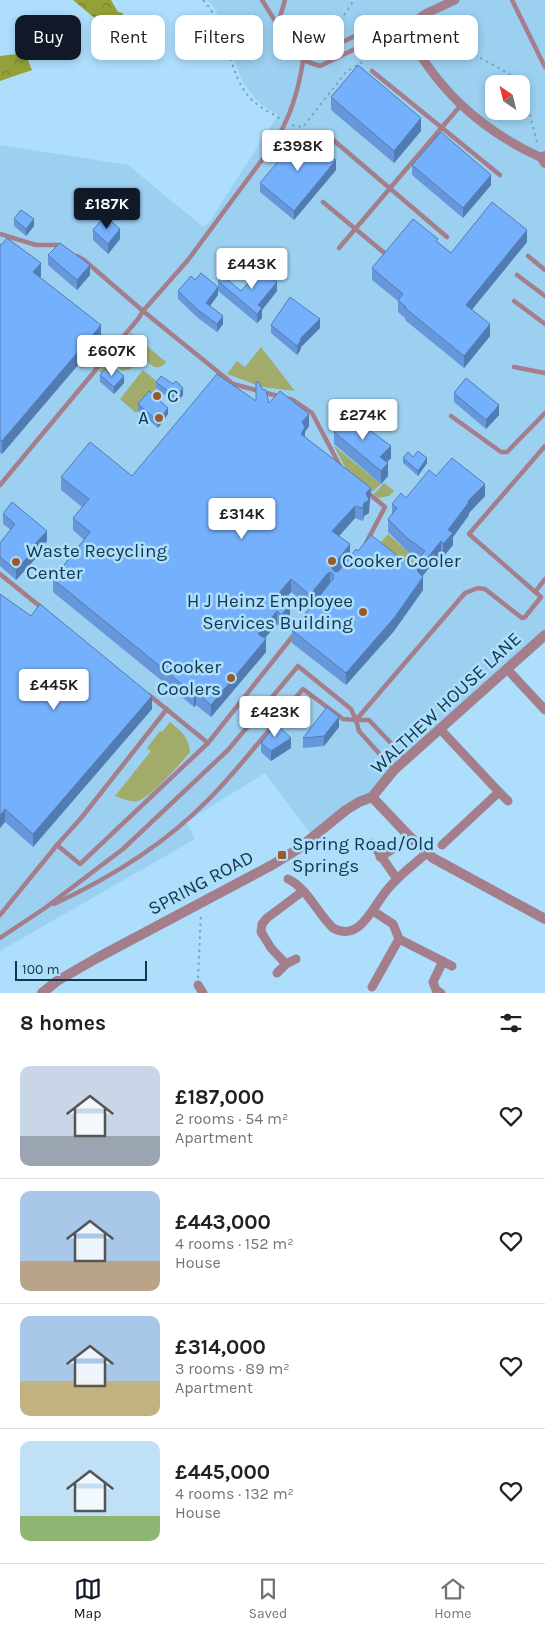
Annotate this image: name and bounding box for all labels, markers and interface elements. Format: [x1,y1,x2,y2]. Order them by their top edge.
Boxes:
chip: Buy [15,15,81,60]
chip: Rent [91,15,165,60]
chip: Filters [175,15,263,60]
chip: New [273,15,344,60]
chip: Apartment [354,15,478,60]
north arrow [485,75,530,120]
map controls [485,75,530,120]
pin: £398K [263,130,333,172]
text: £398K [273,136,323,155]
pin: £187K [72,188,142,230]
text: £187K [85,194,129,213]
pin: £443K [217,248,287,290]
text: £443K [227,254,277,273]
pin: £607K [77,334,147,377]
text: £607K [88,341,136,360]
place label: C [167,385,179,407]
marker: C [151,390,163,402]
pin: £274K [328,398,398,441]
text: £274K [339,405,387,424]
place label: A [138,407,149,429]
marker: A [153,412,165,424]
pin: £314K [207,498,277,540]
text: £314K [219,504,265,523]
place label: Waste Recycling Center [26,540,168,584]
place label: Cooker Cooler [342,550,461,572]
marker: Cooker Cooler [326,555,338,567]
marker: Waste Recycling Center [10,556,22,568]
place label: H J Heinz Employee Services Building [187,590,353,634]
marker: H J Heinz Employee Services Building [357,606,369,618]
street label: WALTHEW HOUSE LANE [366,628,526,778]
place label: Cooker Coolers [157,656,221,700]
pin: £445K [19,668,89,711]
marker: Cooker Coolers [225,672,237,684]
text: £445K [30,675,78,694]
pin: £423K [240,696,310,738]
text: £423K [250,702,300,721]
place label: Spring Road/Old Springs [292,833,435,877]
street label: SPRING ROAD [145,846,257,920]
marker: Spring Road/Old Springs [276,849,288,861]
scale bar [15,958,148,981]
text: 100 m [22,961,60,978]
icon: filters [497,1009,525,1037]
text: 8 homes [20,1011,106,1035]
text: £187,000 [175,1085,264,1109]
icon: home [60,1086,120,1146]
icon: heart [497,1102,525,1130]
text: 2 rooms · 54 m² [175,1109,288,1128]
text: Apartment [175,1128,253,1147]
text: £443,000 [175,1210,271,1234]
icon: home [60,1211,120,1271]
icon: heart [497,1227,525,1255]
text: 4 rooms · 152 m² [175,1234,294,1253]
text: House [175,1253,221,1272]
text: £314,000 [175,1335,266,1359]
icon: home [60,1336,120,1396]
icon: heart [497,1352,525,1380]
text: 3 rooms · 89 m² [175,1359,290,1378]
text: Apartment [175,1378,253,1397]
text: £445,000 [175,1460,270,1484]
icon: home [60,1461,120,1521]
icon: heart [497,1477,525,1505]
text: 4 rooms · 132 m² [175,1484,294,1503]
text: House [175,1503,221,1522]
tab: Map [74,1575,102,1622]
tab: Saved [249,1575,287,1622]
tab: Home [434,1575,472,1622]

